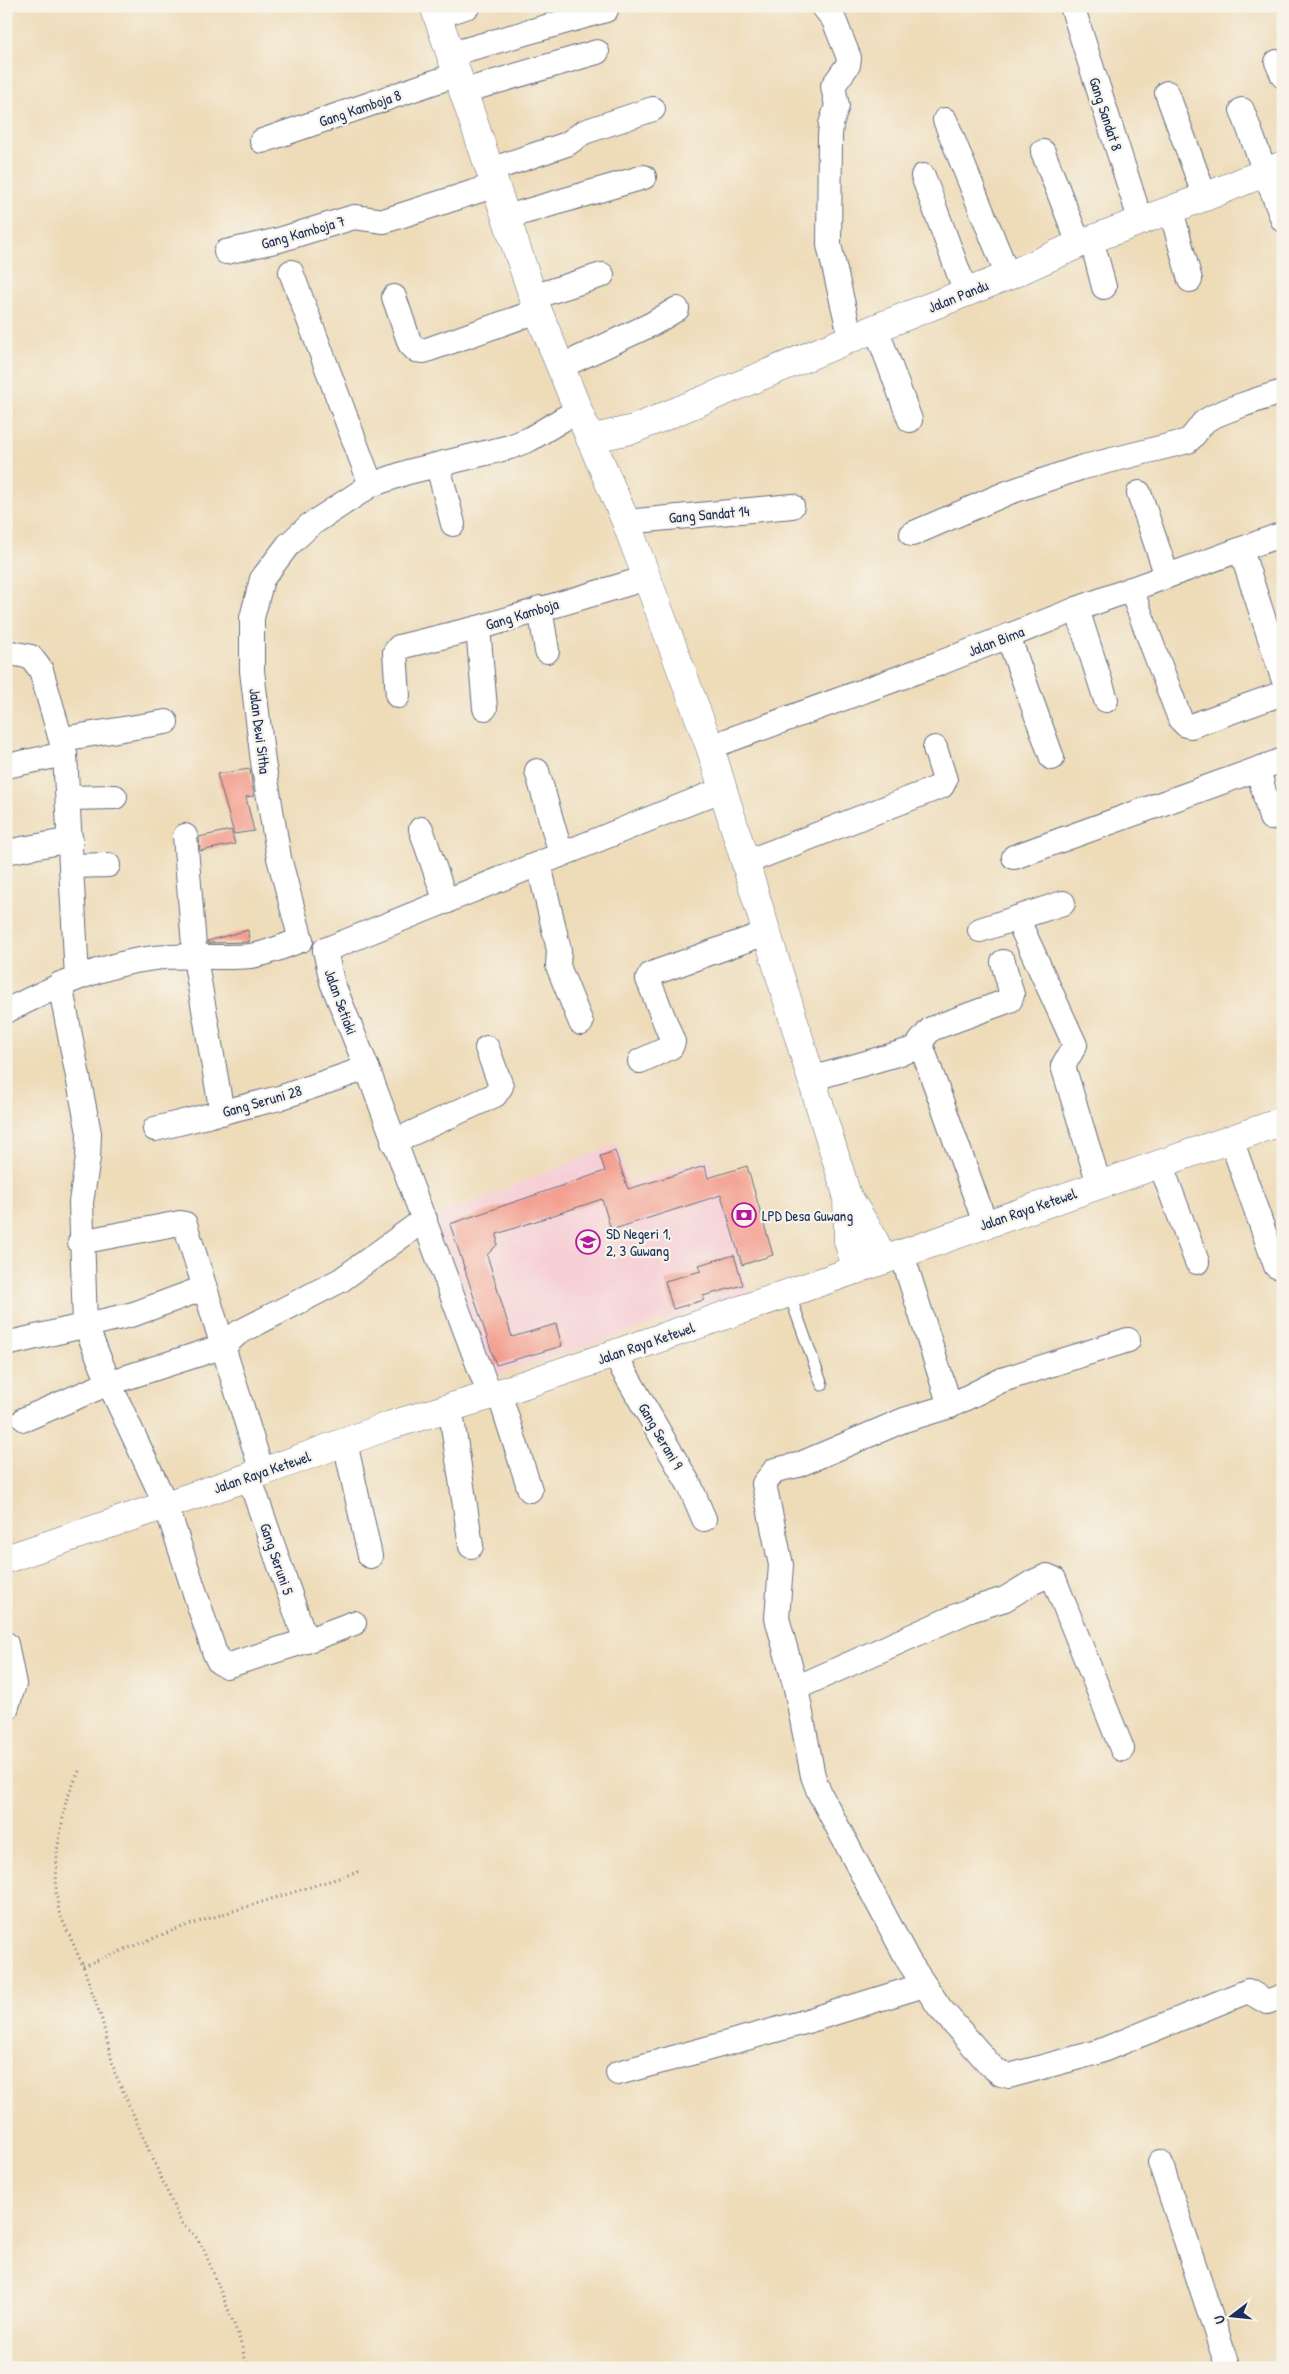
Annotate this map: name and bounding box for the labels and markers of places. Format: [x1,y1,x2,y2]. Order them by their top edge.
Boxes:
bank icon: LPD Desa Guwang [731,1202,757,1228]
place label: LPD Desa Guwang [762,1205,853,1226]
place label: SD Negeri 1, 2, 3 Guwang [606,1223,671,1261]
school or university icon: SD Negeri 1, 2, 3 Guwang [575,1229,601,1255]

